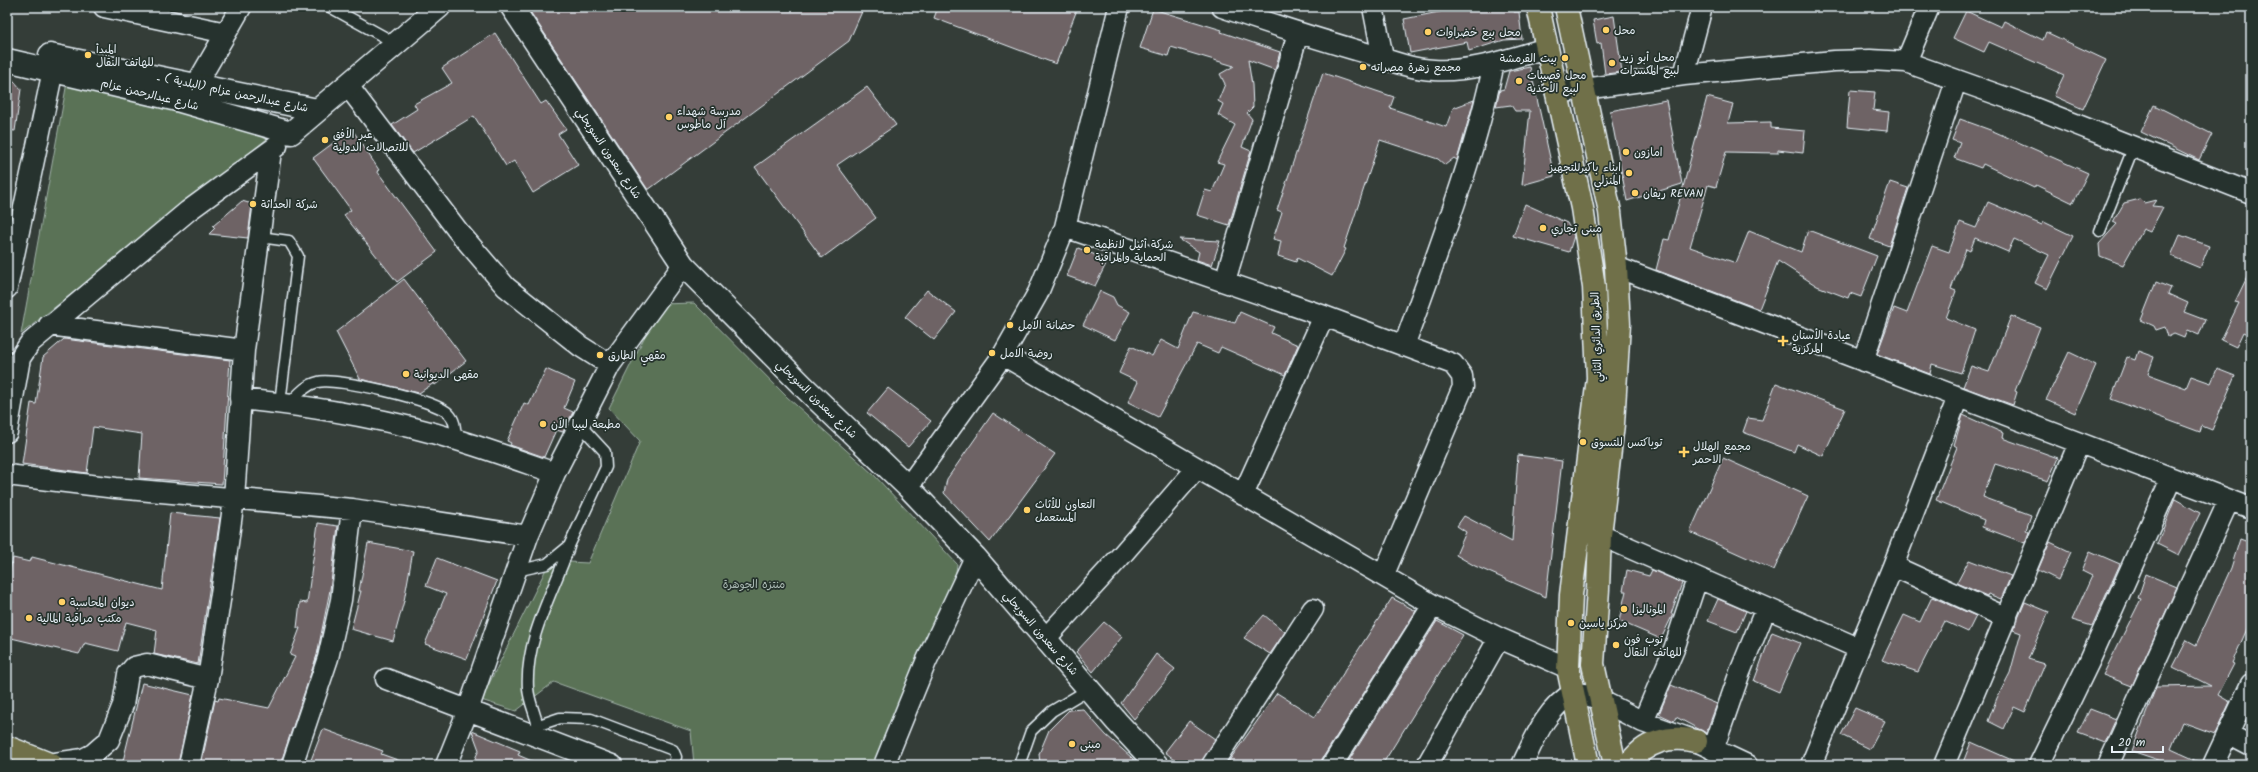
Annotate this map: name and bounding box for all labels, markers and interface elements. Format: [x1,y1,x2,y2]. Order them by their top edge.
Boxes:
place label: محل [1614,22,1635,40]
place label: محل بيع خضراوات [1436,24,1521,42]
marker: محل [1601,25,1611,35]
marker: محل بيع خضراوات [1423,27,1433,37]
place label: المبدأ للهاتف النقال [96,41,154,72]
place label: محل أبو زيد لبيع المكسرات [1620,49,1679,80]
marker: المبدأ للهاتف النقال [83,50,93,60]
place label: بيت القرمشة [1500,50,1557,68]
marker: بيت القرمشة [1560,53,1570,63]
marker: محل أبو زيد لبيع المكسرات [1607,58,1617,68]
place label: مجمع زهرة مصراته [1371,59,1461,77]
marker: مجمع زهرة مصراته [1358,62,1368,72]
place label: محل قصيبات لبيع الأحذية [1527,67,1586,98]
street label: شارع عبدالرحمن عزام (البلدية ) ـ [155,68,310,118]
street label: شارع عبدالرحمن عزام [99,74,200,116]
marker: محل قصيبات لبيع الأحذية [1514,76,1524,86]
place label: مدرسة شهداء آل ماطوس [677,103,741,134]
street label: شارع سعدون السويحلي [570,104,646,203]
marker: مدرسة شهداء آل ماطوس [664,112,674,122]
place label: عبر الأفق للاتصالات الدولية [333,126,408,157]
marker: عبر الأفق للاتصالات الدولية [320,135,330,145]
place label: امازون [1634,144,1663,162]
marker: امازون [1621,147,1631,157]
place label: ابناء باكيرللتجهيز المنزلي [1548,159,1621,191]
marker: ابناء باكيرللتجهيز المنزلي [1624,168,1634,178]
place label: ريفان REVAN [1643,185,1704,203]
marker: ريفان REVAN [1630,188,1640,198]
place label: شركة الحداثة [261,196,318,214]
marker: شركة الحداثة [248,199,258,209]
place label: مبنى تجاري [1551,220,1602,238]
marker: مبنى تجاري [1538,223,1548,233]
place label: شركة أثيل لانظمة الحماية والمراقبة [1095,236,1173,267]
marker: شركة أثيل لانظمة الحماية والمراقبة [1082,245,1092,255]
street label: الطريق الدائري الثاني [1586,292,1609,382]
place label: حضانة الامل [1018,317,1075,335]
marker: حضانة الامل [1005,320,1015,330]
place label: عيادة الأسنان المركزية [1792,327,1851,358]
marker: عيادة الأسنان المركزية [1777,335,1789,347]
place label: روضة الامل [1000,345,1053,363]
place label: مقهي الطارق [608,347,666,366]
marker: روضة الامل [987,348,997,358]
marker: مقهي الطارق [595,350,605,360]
street label: شارع سعدون السويحلي [771,356,861,444]
place label: مقهى الديوانية [414,366,479,384]
marker: مقهى الديوانية [401,369,411,379]
place label: مطبعة ليبيا الآن [551,416,621,434]
marker: مطبعة ليبيا الآن [538,419,548,429]
place label: توباكتس للتسوق [1591,434,1663,452]
marker: توباكتس للتسوق [1578,437,1588,447]
place label: مجمع الهلال الاحمر [1692,438,1751,469]
marker: مجمع الهلال الاحمر [1678,446,1690,458]
place label: التعاون للأثاث المستعمل [1035,496,1095,527]
marker: التعاون للأثاث المستعمل [1022,505,1032,515]
park label: منتزه الجوهرة [723,576,785,594]
street label: شارع سعدون السويحلي [998,587,1082,681]
place label: ديوان المحاسبة [70,594,135,612]
marker: ديوان المحاسبة [57,597,67,607]
place label: الموناليزا [1632,601,1666,619]
marker: الموناليزا [1619,604,1629,614]
place label: مكتب مراقبة المالية [37,610,121,628]
marker: مكتب مراقبة المالية [24,613,34,623]
place label: مركز ياسين [1579,615,1628,633]
marker: مركز ياسين [1566,618,1576,628]
place label: توب فون للهاتف النقال [1624,631,1682,662]
marker: توب فون للهاتف النقال [1611,640,1621,650]
scale bar [2112,728,2163,754]
text: 20 m [2118,733,2146,752]
place label: مبنى [1080,736,1101,754]
marker: مبنى [1067,739,1077,749]

